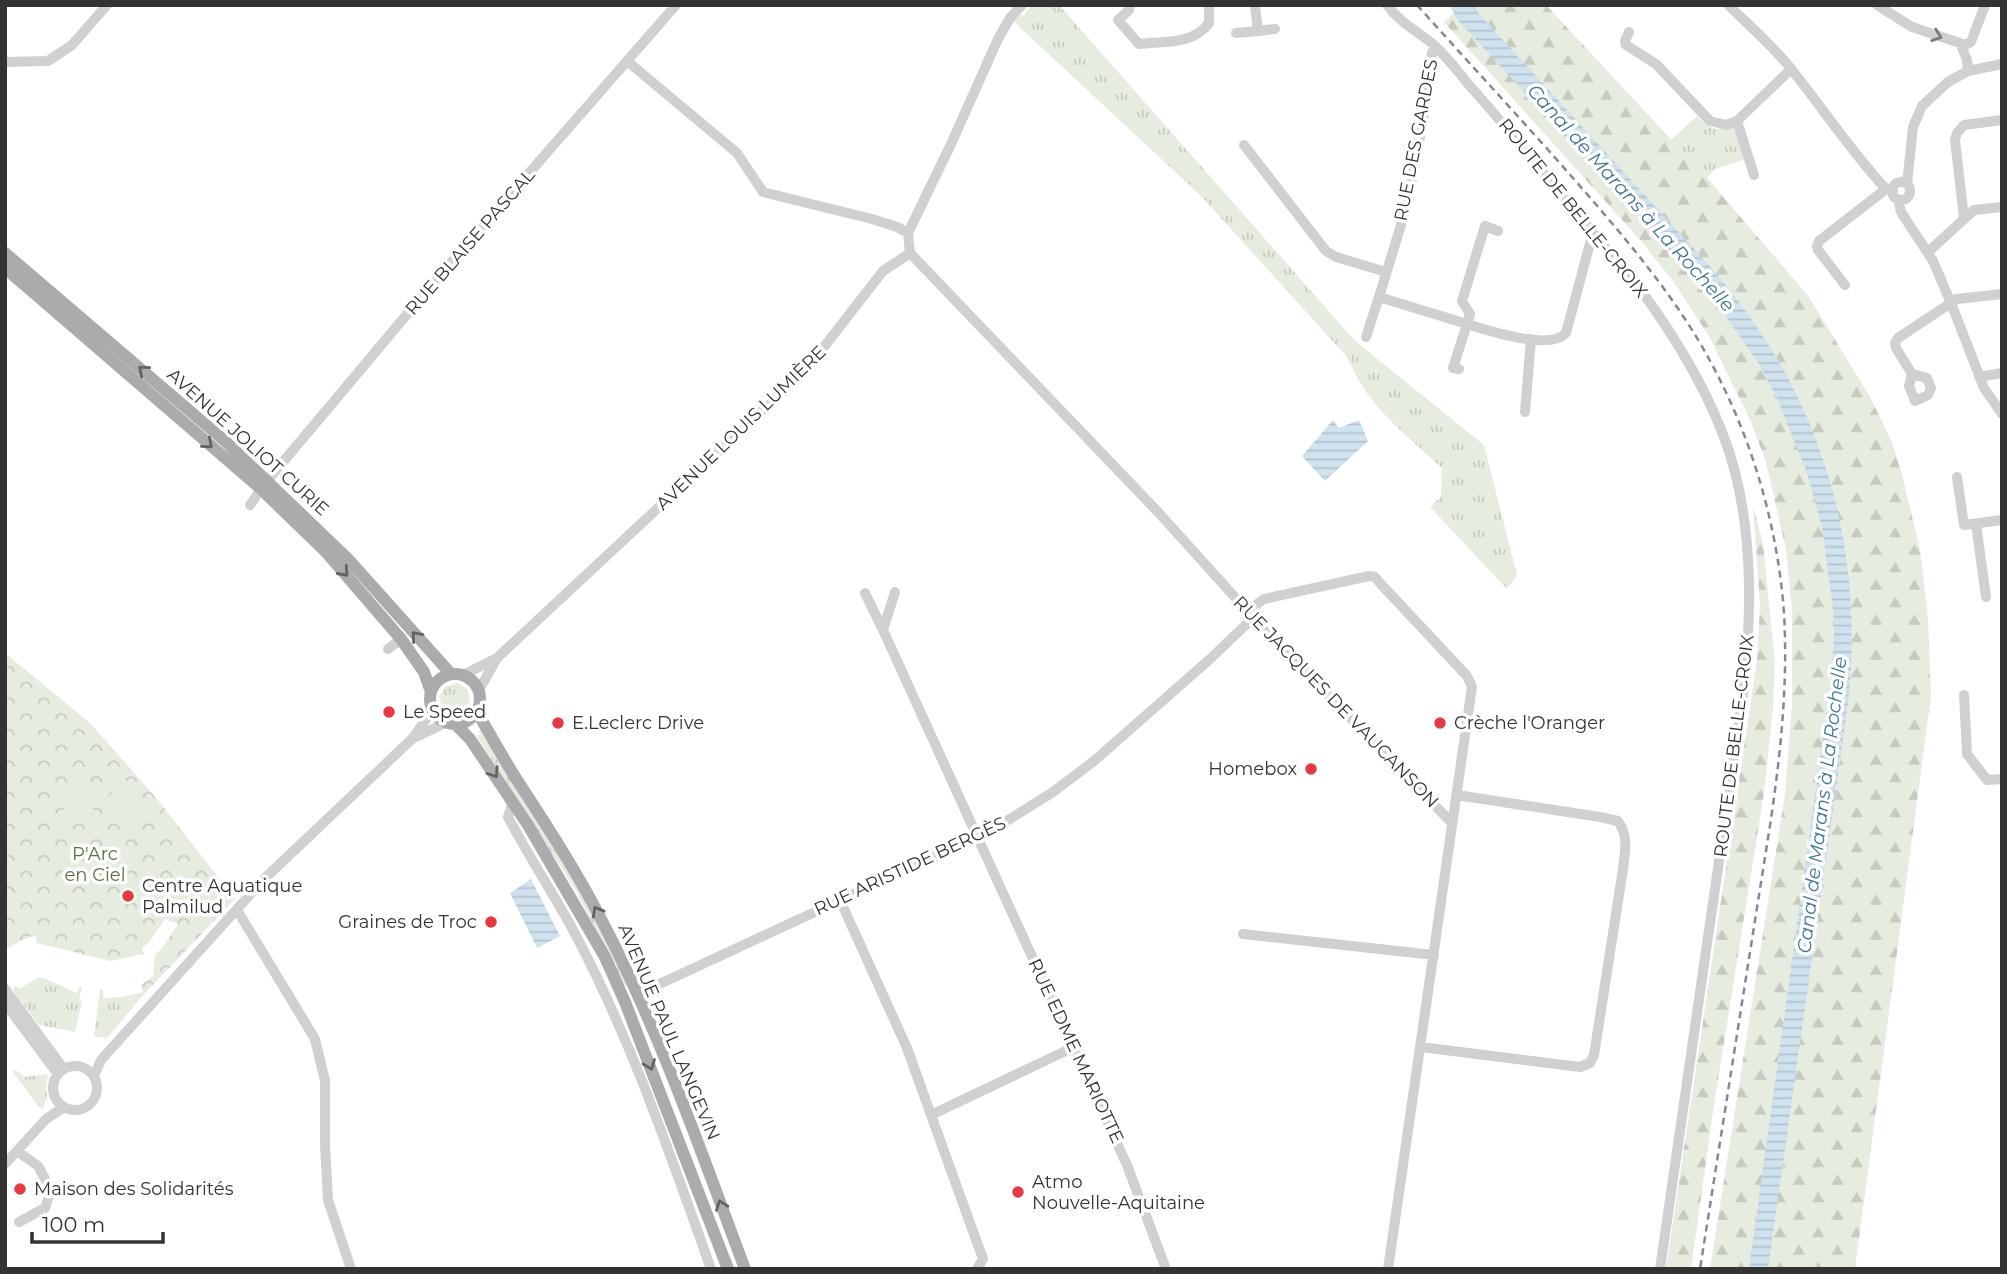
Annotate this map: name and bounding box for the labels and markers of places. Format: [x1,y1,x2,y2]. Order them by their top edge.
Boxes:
place label: Le Speed [403,701,486,723]
marker: Le Speed [381,704,397,720]
place label: E.Leclerc Drive [572,712,704,734]
place label: Crèche l'Oranger [1454,712,1605,734]
marker: E.Leclerc Drive [550,715,566,731]
marker: Crèche l'Oranger [1432,715,1448,731]
place label: Homebox [1208,758,1297,780]
marker: Homebox [1303,761,1319,777]
place label: Centre Aquatique Palmilud [142,875,302,918]
marker: Centre Aquatique Palmilud [120,888,136,904]
place label: Graines de Troc [338,911,477,933]
marker: Graines de Troc [483,914,499,930]
place label: Atmo Nouvelle-Aquitaine [1032,1171,1205,1214]
place label: Maison des Solidarités [34,1178,234,1200]
marker: Maison des Solidarités [12,1181,28,1197]
marker: Atmo Nouvelle-Aquitaine [1010,1184,1026,1200]

